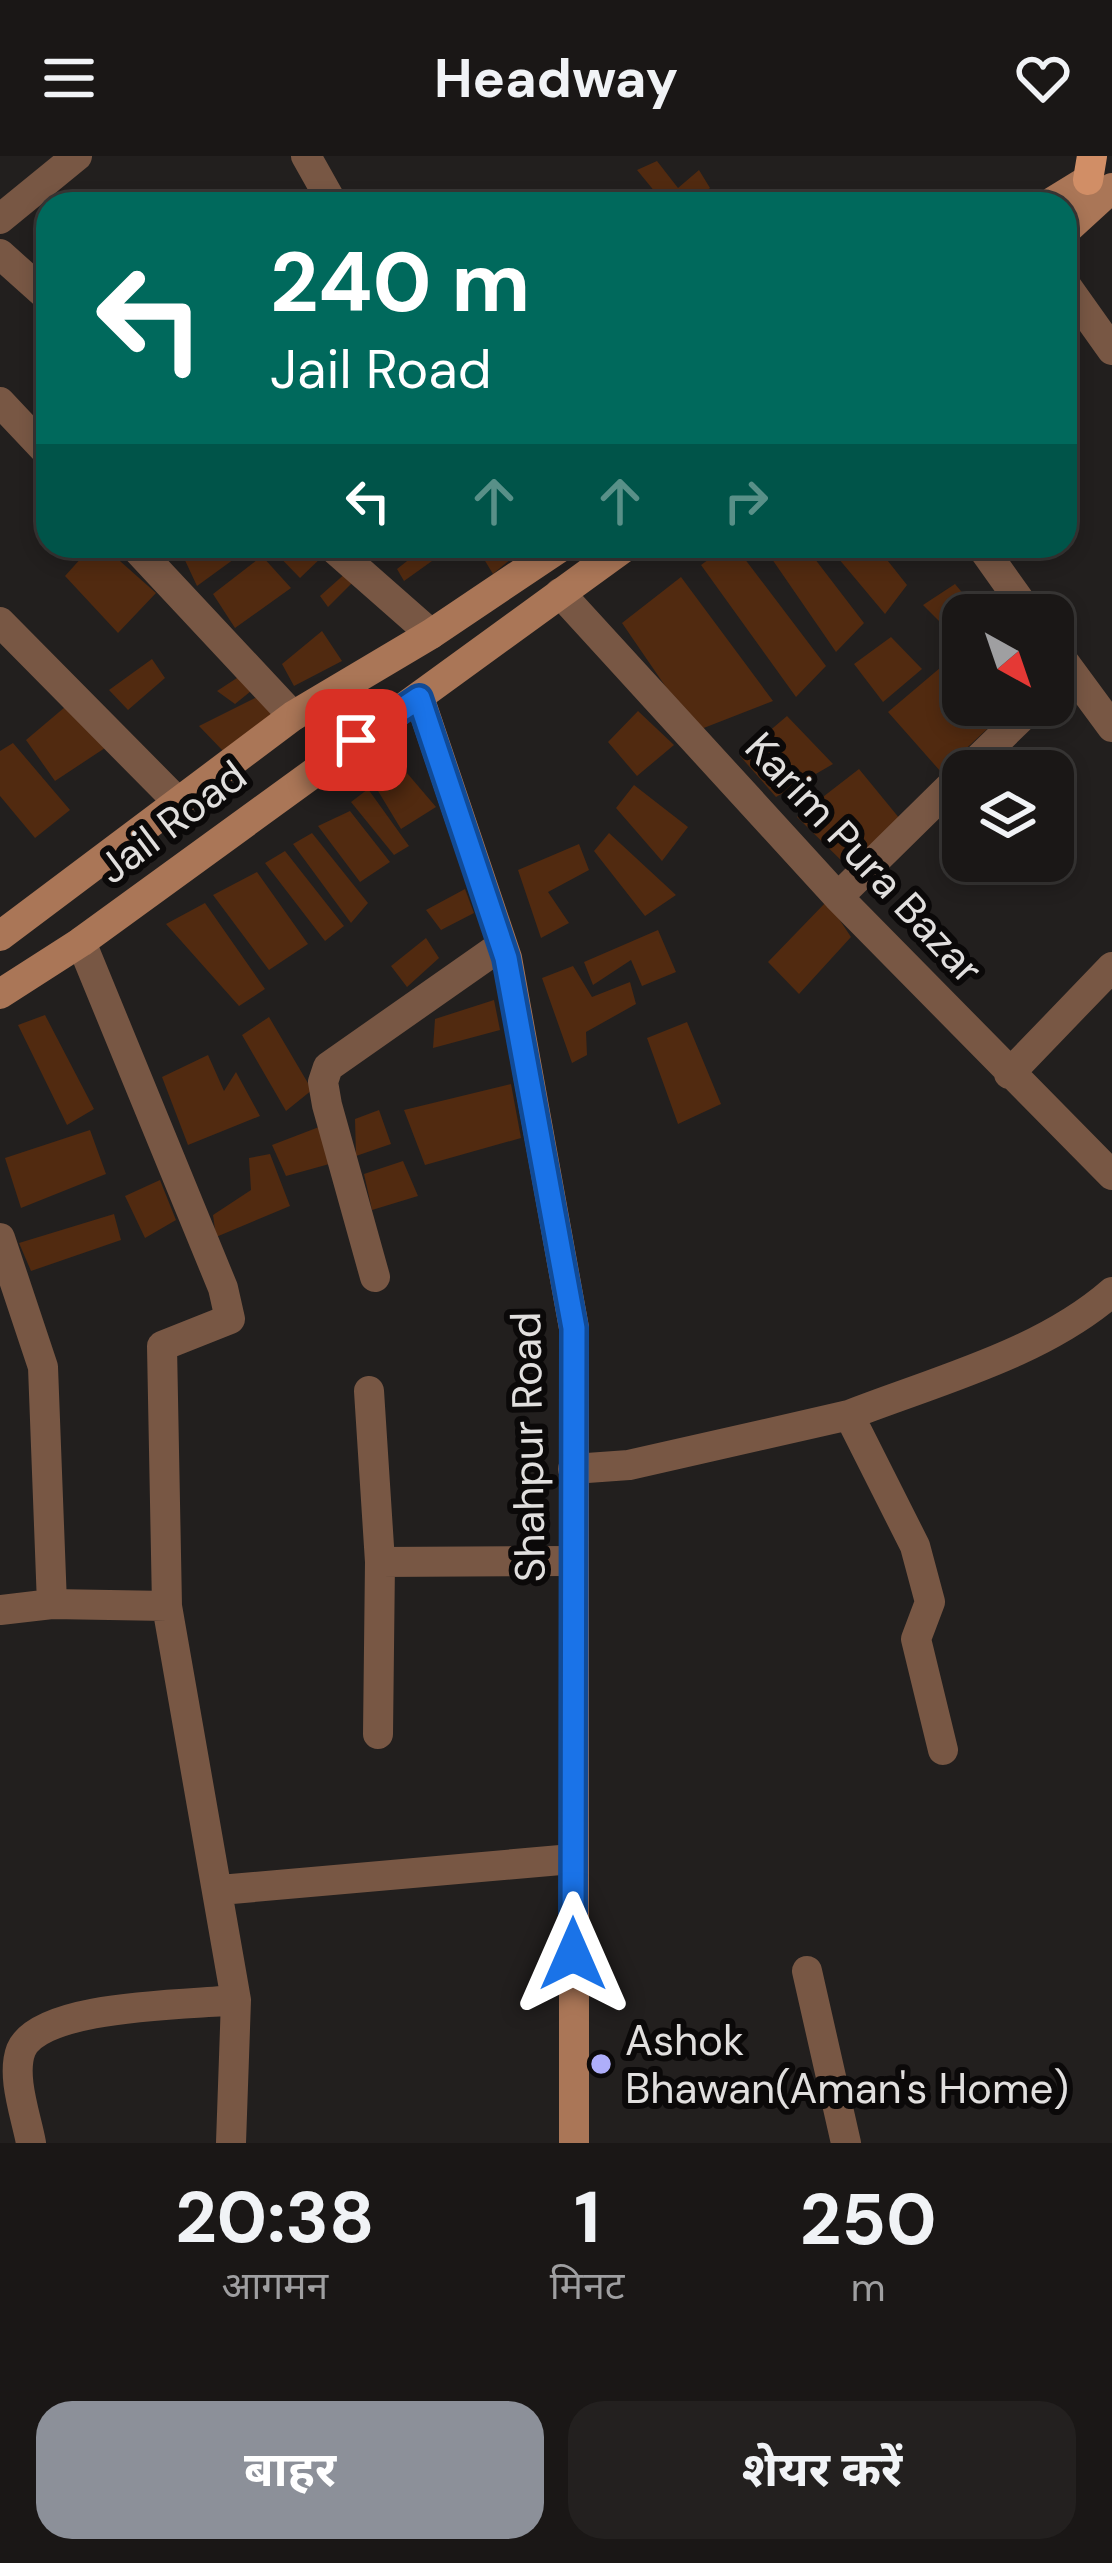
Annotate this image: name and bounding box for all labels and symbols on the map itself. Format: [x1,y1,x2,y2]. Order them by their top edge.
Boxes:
north arrow [942,594,1074,726]
pin [305,689,407,791]
street label: Karim Pura Bazar [733,721,995,995]
street label: Jail Road [87,748,257,896]
street label: Shahpur Road [498,1311,558,1583]
position arrow [510,1891,636,2017]
place label: Ashok Bhawan(Aman's Home) [625,2013,1069,2116]
marker: Ashok Bhawan(Aman's Home) [588,2051,614,2077]

